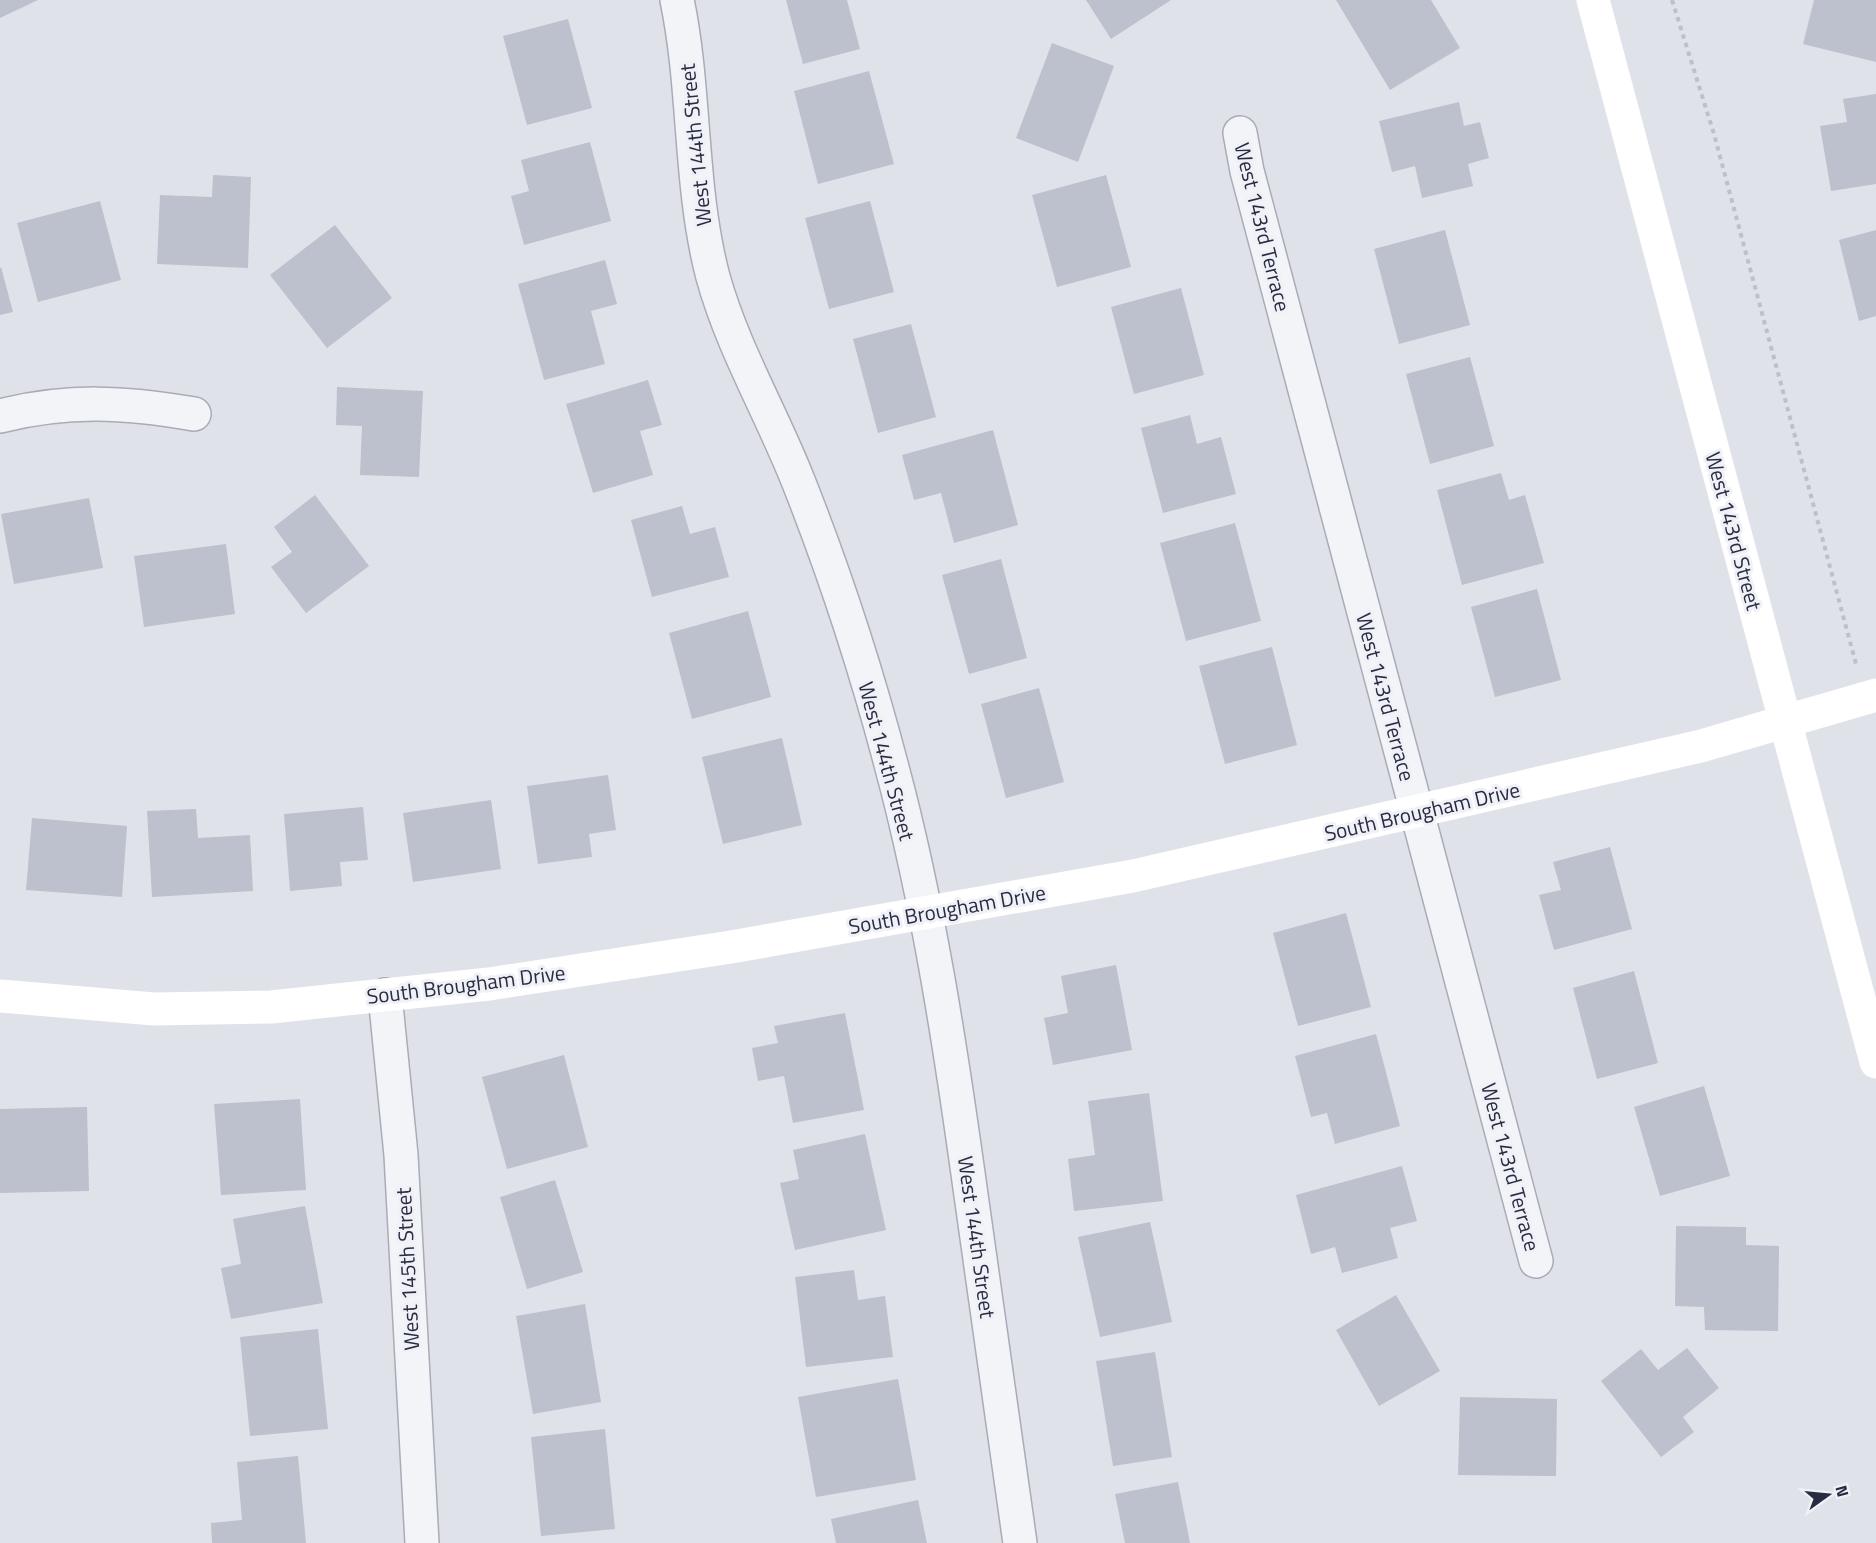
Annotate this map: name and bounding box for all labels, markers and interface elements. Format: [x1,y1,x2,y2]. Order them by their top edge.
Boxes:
street label: West 144th Street [670,62,719,228]
street label: West 143rd Terrace [1227,139,1299,315]
street label: West 143rd Street [1697,448,1771,614]
street label: West 143rd Terrace [1348,609,1424,785]
street label: West 144th Street [850,678,924,845]
street label: South Brougham Drive [1321,773,1523,849]
street label: South Brougham Drive [846,876,1048,942]
street label: South Brougham Drive [365,956,567,1012]
street label: West 143rd Terrace [1473,1079,1549,1255]
street label: West 144th Street [950,1154,1004,1321]
street label: West 145th Street [387,1186,427,1351]
north arrow [1798,1465,1858,1525]
text: N [1829,1483,1856,1500]

